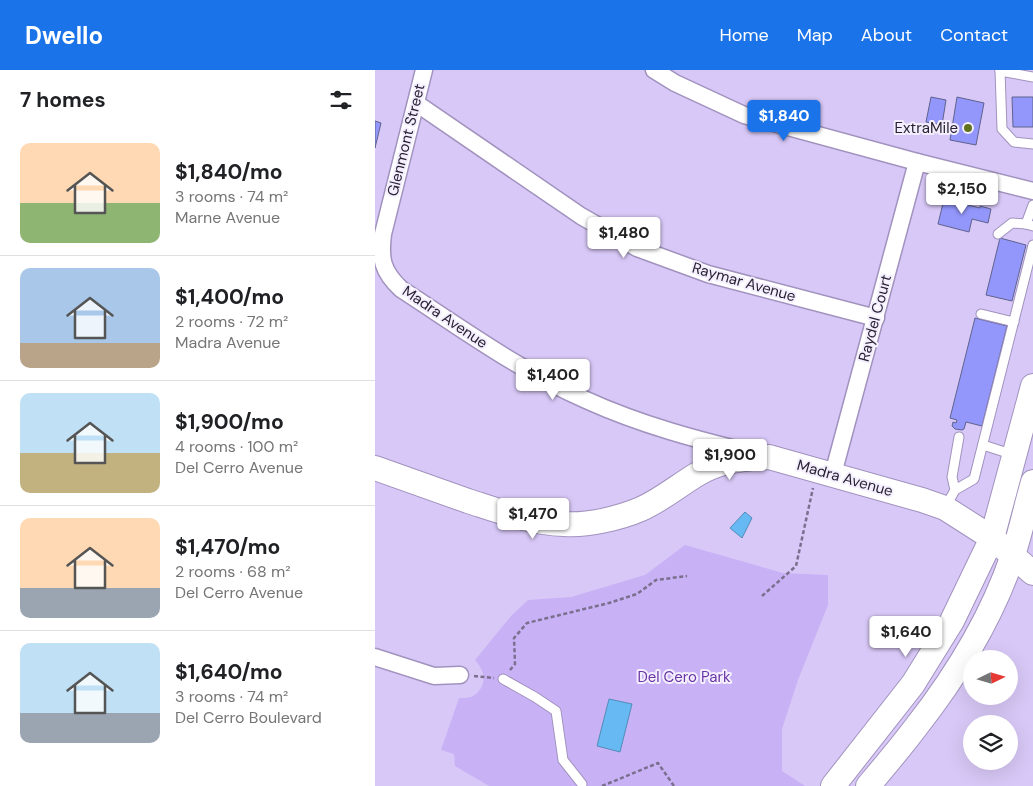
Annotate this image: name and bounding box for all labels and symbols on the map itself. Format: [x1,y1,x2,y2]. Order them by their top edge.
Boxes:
street label: Glenmont Street [382,82,430,198]
pin: $1,840 [743,100,825,142]
place label: ExtraMile [894,118,958,138]
marker: ExtraMile [962,122,974,134]
pin: $2,150 [921,172,1003,215]
pin: $1,480 [583,216,665,259]
street label: Raymar Avenue [690,258,798,306]
street label: Raydel Court [854,272,896,364]
street label: Madra Avenue [398,281,492,353]
pin: $1,400 [512,358,594,401]
pin: $1,900 [689,438,771,481]
street label: Madra Avenue [795,455,895,501]
pin: $1,470 [492,498,574,540]
pin: $1,640 [865,616,947,658]
north arrow [963,650,1017,705]
park label: Del Cero Park [637,667,731,687]

